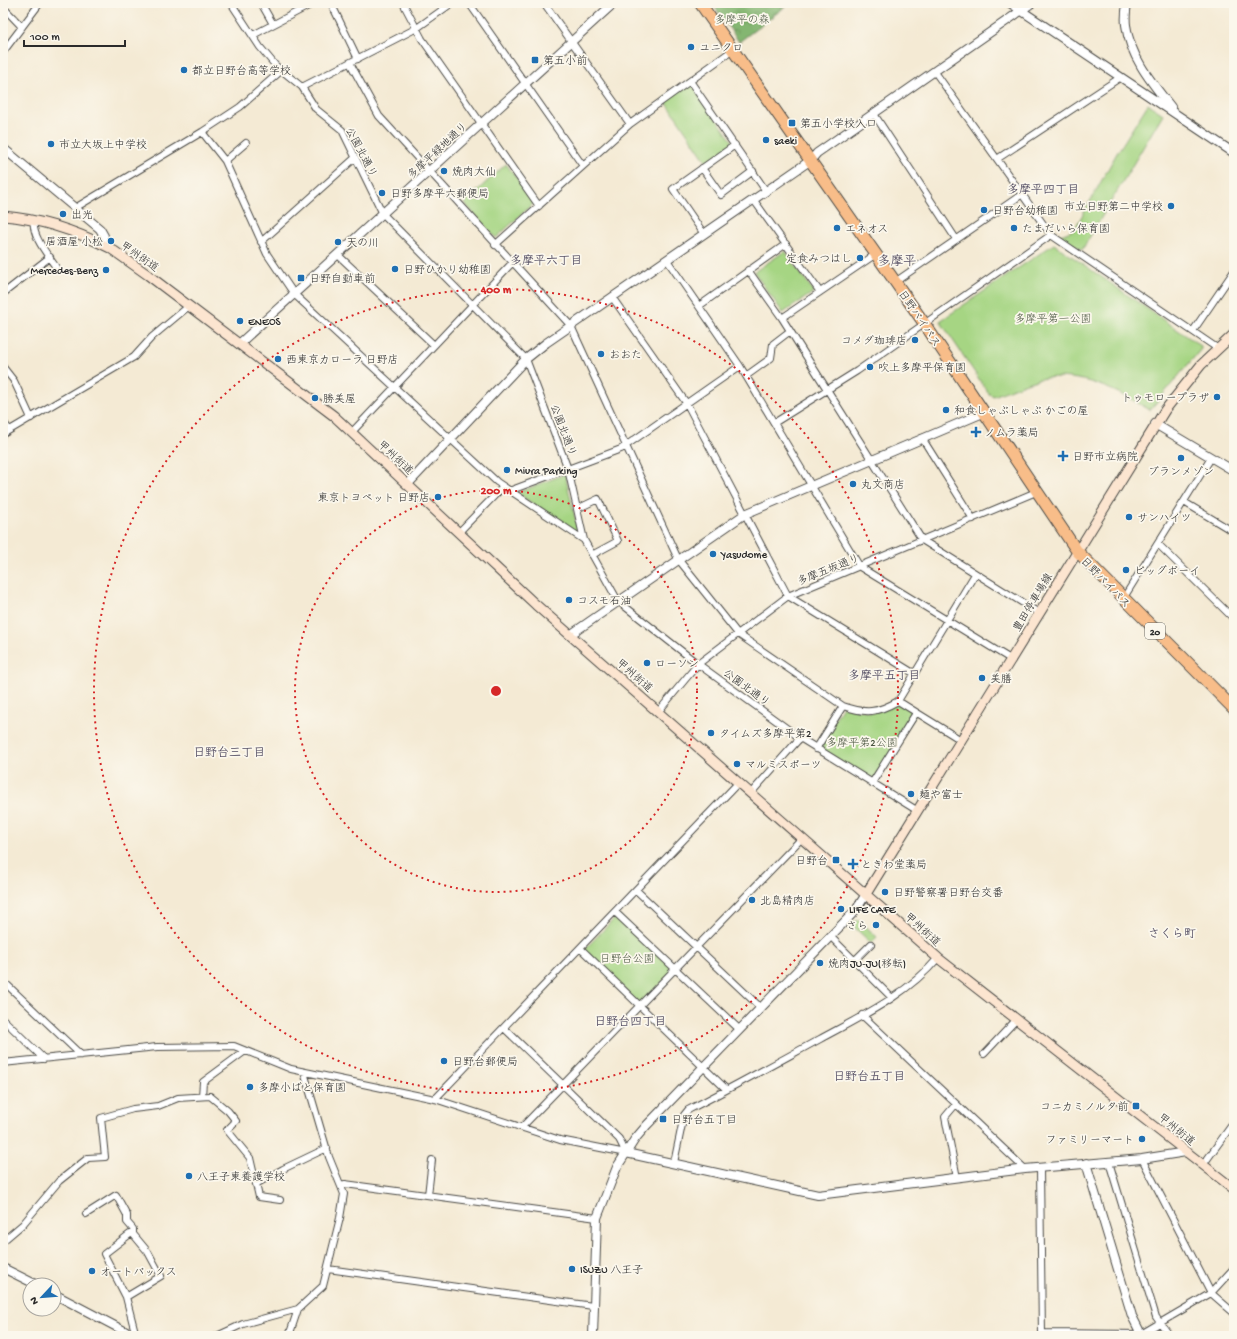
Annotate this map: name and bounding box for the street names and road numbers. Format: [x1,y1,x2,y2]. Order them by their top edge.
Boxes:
street label: 多摩平緑地通り [405,120,471,182]
street label: 公園北通り [342,125,379,180]
street label: 甲州街道 [117,239,161,275]
street label: 日野バイパス [895,288,943,350]
street label: 公園北通り [547,403,579,459]
street label: 甲州街道 [374,438,415,478]
street label: 多摩五坂通り [796,552,862,589]
street label: 日野バイパス [1077,555,1132,611]
street label: 豊田停車場線 [1011,571,1056,634]
road number: 20 [1145,623,1165,639]
street label: 甲州街道 [613,657,655,695]
street label: 公園北通り [720,667,772,710]
street label: 甲州街道 [901,911,943,950]
street label: 甲州街道 [1155,1111,1197,1149]

